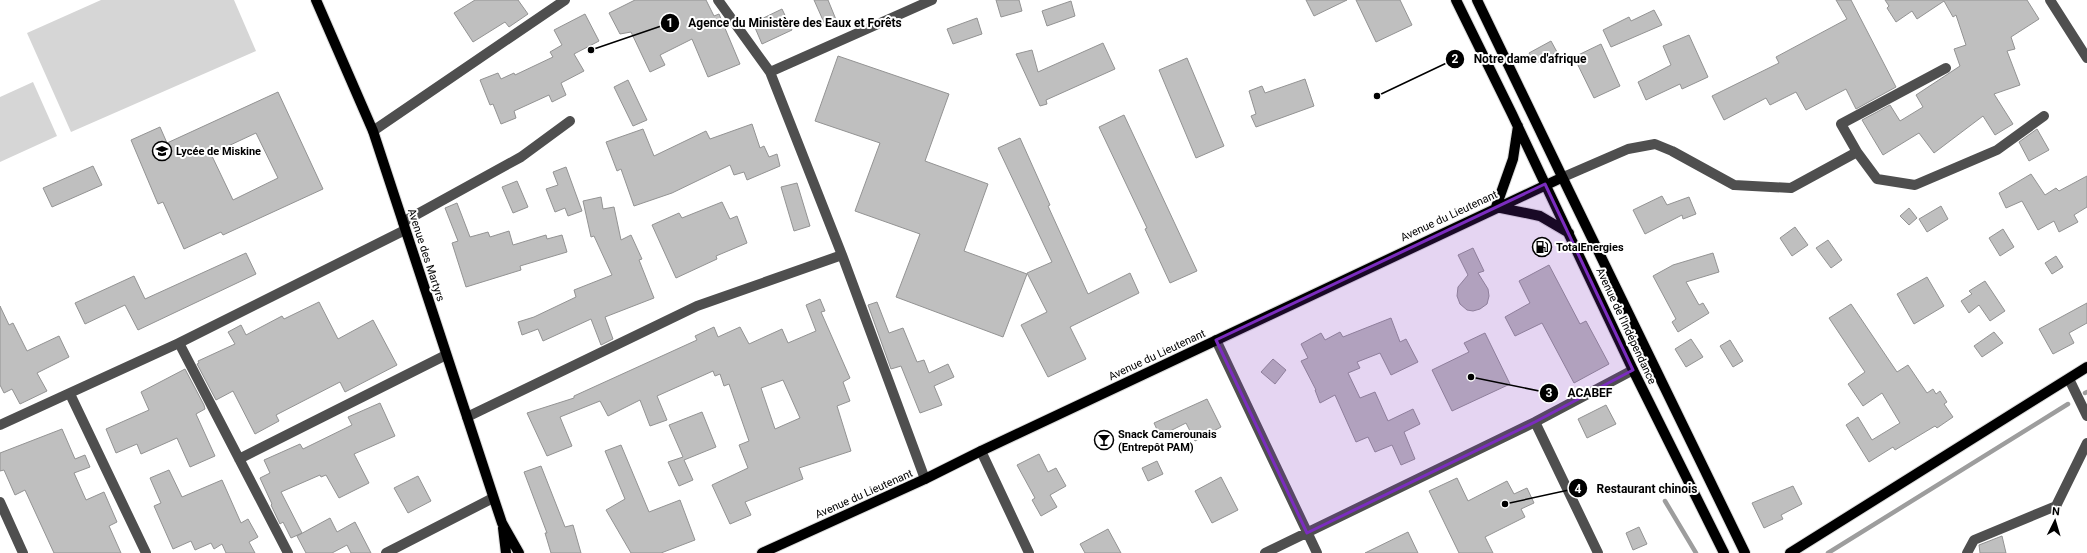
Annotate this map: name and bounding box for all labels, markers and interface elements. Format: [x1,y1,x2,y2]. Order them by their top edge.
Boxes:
callout: Agence du Ministère des Eaux et Forêts [660,11,909,35]
text: 1 [667,16,673,30]
text: Agence du Ministère des Eaux et Forêts [688,16,902,30]
callout: Notre dame d'afrique [1445,47,1594,71]
text: 2 [1452,52,1459,66]
text: Notre dame d'afrique [1474,52,1587,66]
school or university icon: Lycée de Miskine [151,140,173,162]
place label: Lycée de Miskine [176,145,261,158]
street label: Avenue du Lieutenant [1399,188,1500,244]
street label: Avenue des Martyrs [405,207,447,303]
fuel station icon: TotalEnergies [1531,236,1553,258]
place label: TotalEnergies [1556,241,1624,254]
street label: Avenue de l'Indépendance [1593,266,1659,386]
street label: Avenue du Lieutenant [1107,327,1208,383]
callout: ACABEF [1539,381,1620,405]
text: 3 [1546,386,1553,400]
text: ACABEF [1568,386,1613,400]
place label: Snack Camerounais (Entrepôt PAM) [1118,428,1217,454]
bar icon: Snack Camerounais (Entrepôt PAM) [1093,429,1115,451]
street label: Avenue du Lieutenant [813,466,915,521]
callout: Restaurant chinois [1568,476,1705,500]
text: 4 [1575,482,1582,496]
text: Restaurant chinois [1597,482,1697,496]
north arrow [2035,501,2075,541]
text: N [2051,505,2060,518]

